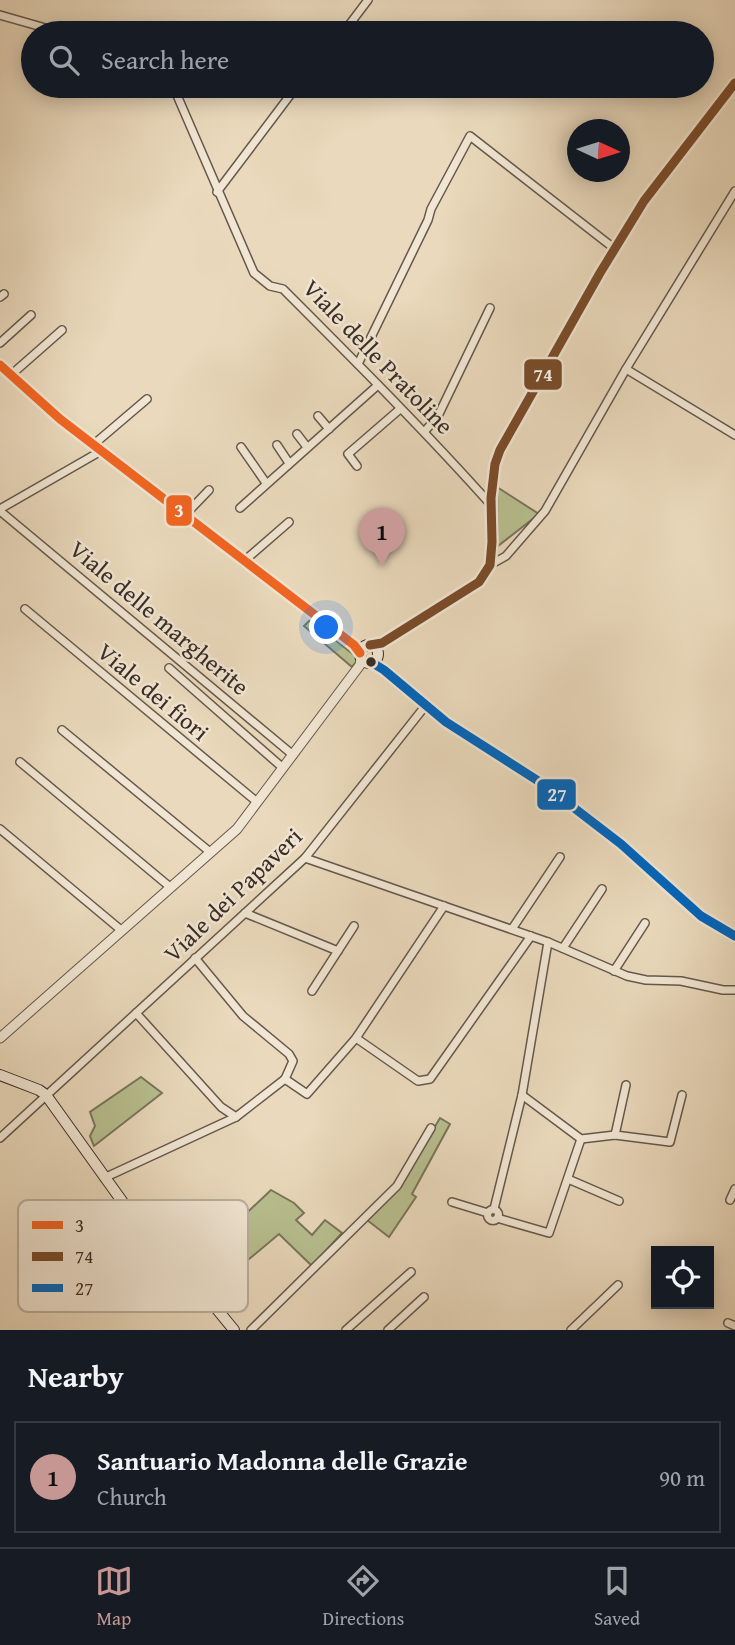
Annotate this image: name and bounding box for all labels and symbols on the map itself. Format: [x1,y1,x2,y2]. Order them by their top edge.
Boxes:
north arrow [567,119,630,182]
street label: Viale delle Pratoline [295,271,462,442]
line badge: 74 [523,358,563,391]
text: 74 [533,360,553,388]
line badge: 3 [165,494,193,527]
text: 3 [174,496,184,524]
pin: 1 [359,508,405,566]
street label: Viale delle margherite [62,532,257,703]
your location [309,610,343,644]
street label: Viale dei fiori [90,634,217,749]
unlabelled marker [364,655,378,669]
line badge: 27 [536,778,577,811]
text: 27 [547,780,567,808]
street label: Viale dei Papaveri [156,819,310,970]
legend [18,1200,248,1312]
text: 3 [75,1211,84,1239]
text: 74 [75,1242,93,1270]
text: 27 [75,1274,93,1302]

